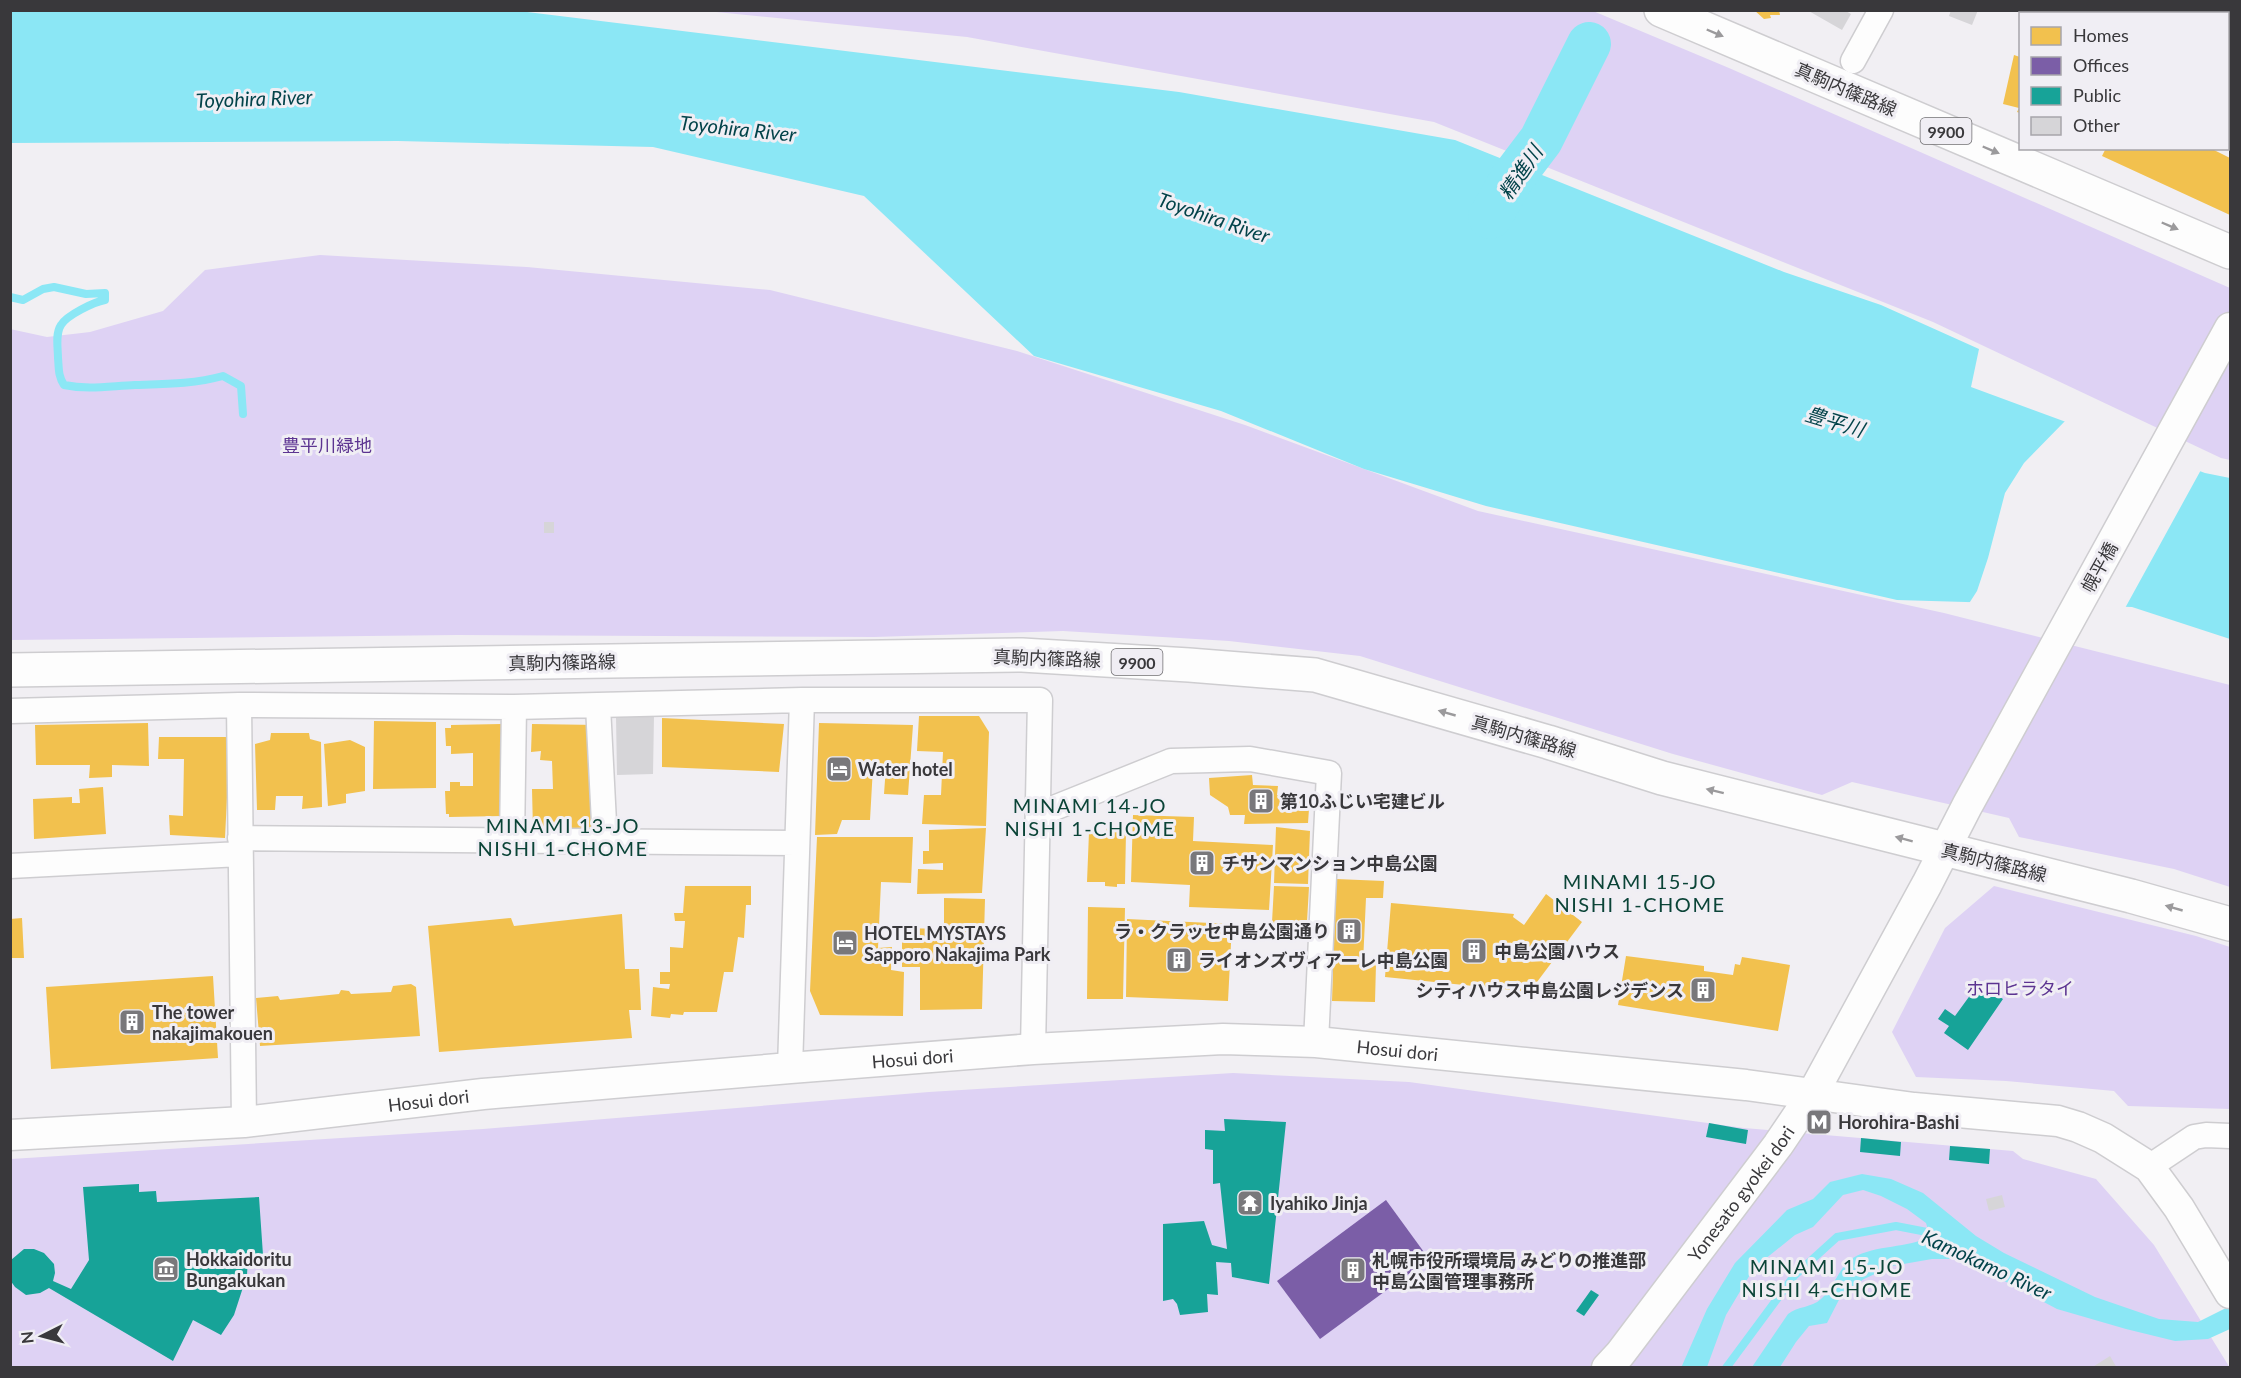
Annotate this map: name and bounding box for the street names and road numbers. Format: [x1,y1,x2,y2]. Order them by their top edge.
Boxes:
street label: 真駒内篠路線 [1792,58,1900,120]
road number: 9900 [1920,118,1972,144]
street label: 幌平橋 [2076,538,2122,596]
street label: 真駒内篠路線 [993,645,1101,671]
road number: 9900 [1112,649,1162,675]
street label: 真駒内篠路線 [508,650,616,674]
street label: 真駒内篠路線 [1469,711,1579,761]
street label: 真駒内篠路線 [1939,838,2049,886]
street label: Hosui dori [1356,1035,1439,1065]
street label: Hosui dori [871,1044,954,1073]
street label: Hosui dori [387,1085,470,1116]
street label: Yonesato gyokei dori [1683,1122,1799,1266]

